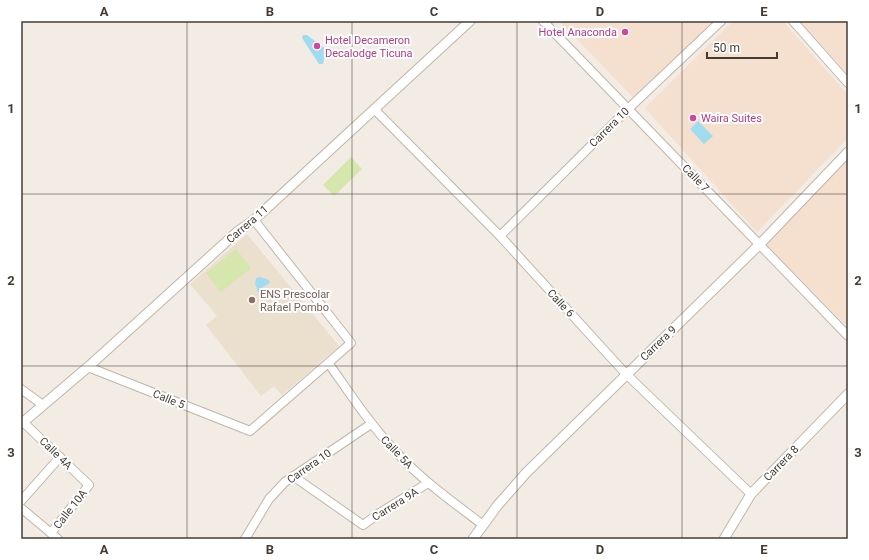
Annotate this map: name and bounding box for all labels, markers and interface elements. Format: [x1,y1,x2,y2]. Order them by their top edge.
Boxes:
text: A [100,4,109,19]
text: B [266,4,274,19]
text: C [430,4,439,19]
text: D [596,4,604,19]
text: E [760,4,768,19]
place label: Hotel Anaconda [539,26,617,39]
marker: Hotel Anaconda [620,27,630,37]
place label: Hotel Decameron Decalodge Ticuna [325,34,413,60]
scale bar [707,34,777,60]
marker: Hotel Decameron Decalodge Ticuna [312,41,322,51]
text: 50 m [713,41,740,55]
text: 1 [7,101,15,116]
text: 1 [854,101,862,116]
street label: Carrera 10 [587,105,632,150]
place label: Waira Suites [701,112,762,125]
marker: Waira Suites [688,113,698,123]
street label: Calle 7 [679,162,712,195]
street label: Carrera 11 [224,203,271,246]
text: 2 [7,273,15,288]
text: 2 [854,273,862,288]
street label: Calle 6 [545,287,577,320]
place label: ENS Prescolar Rafael Pombo [260,288,330,314]
marker: ENS Prescolar Rafael Pombo [247,295,257,305]
street label: Carrera 9 [638,323,679,364]
street label: Calle 5 [151,387,187,412]
street label: Calle 5A [378,433,416,472]
street label: Calle 4A [37,435,75,473]
street label: Carrera 8 [761,443,802,484]
text: 3 [7,445,15,460]
text: 3 [854,445,862,460]
street label: Carrera 10 [285,446,334,486]
street label: Carrera 9A [370,485,421,524]
street label: Calle 10A [51,486,90,532]
text: A [100,542,109,557]
text: B [266,542,274,557]
text: C [430,542,439,557]
text: D [596,542,604,557]
text: E [760,542,768,557]

